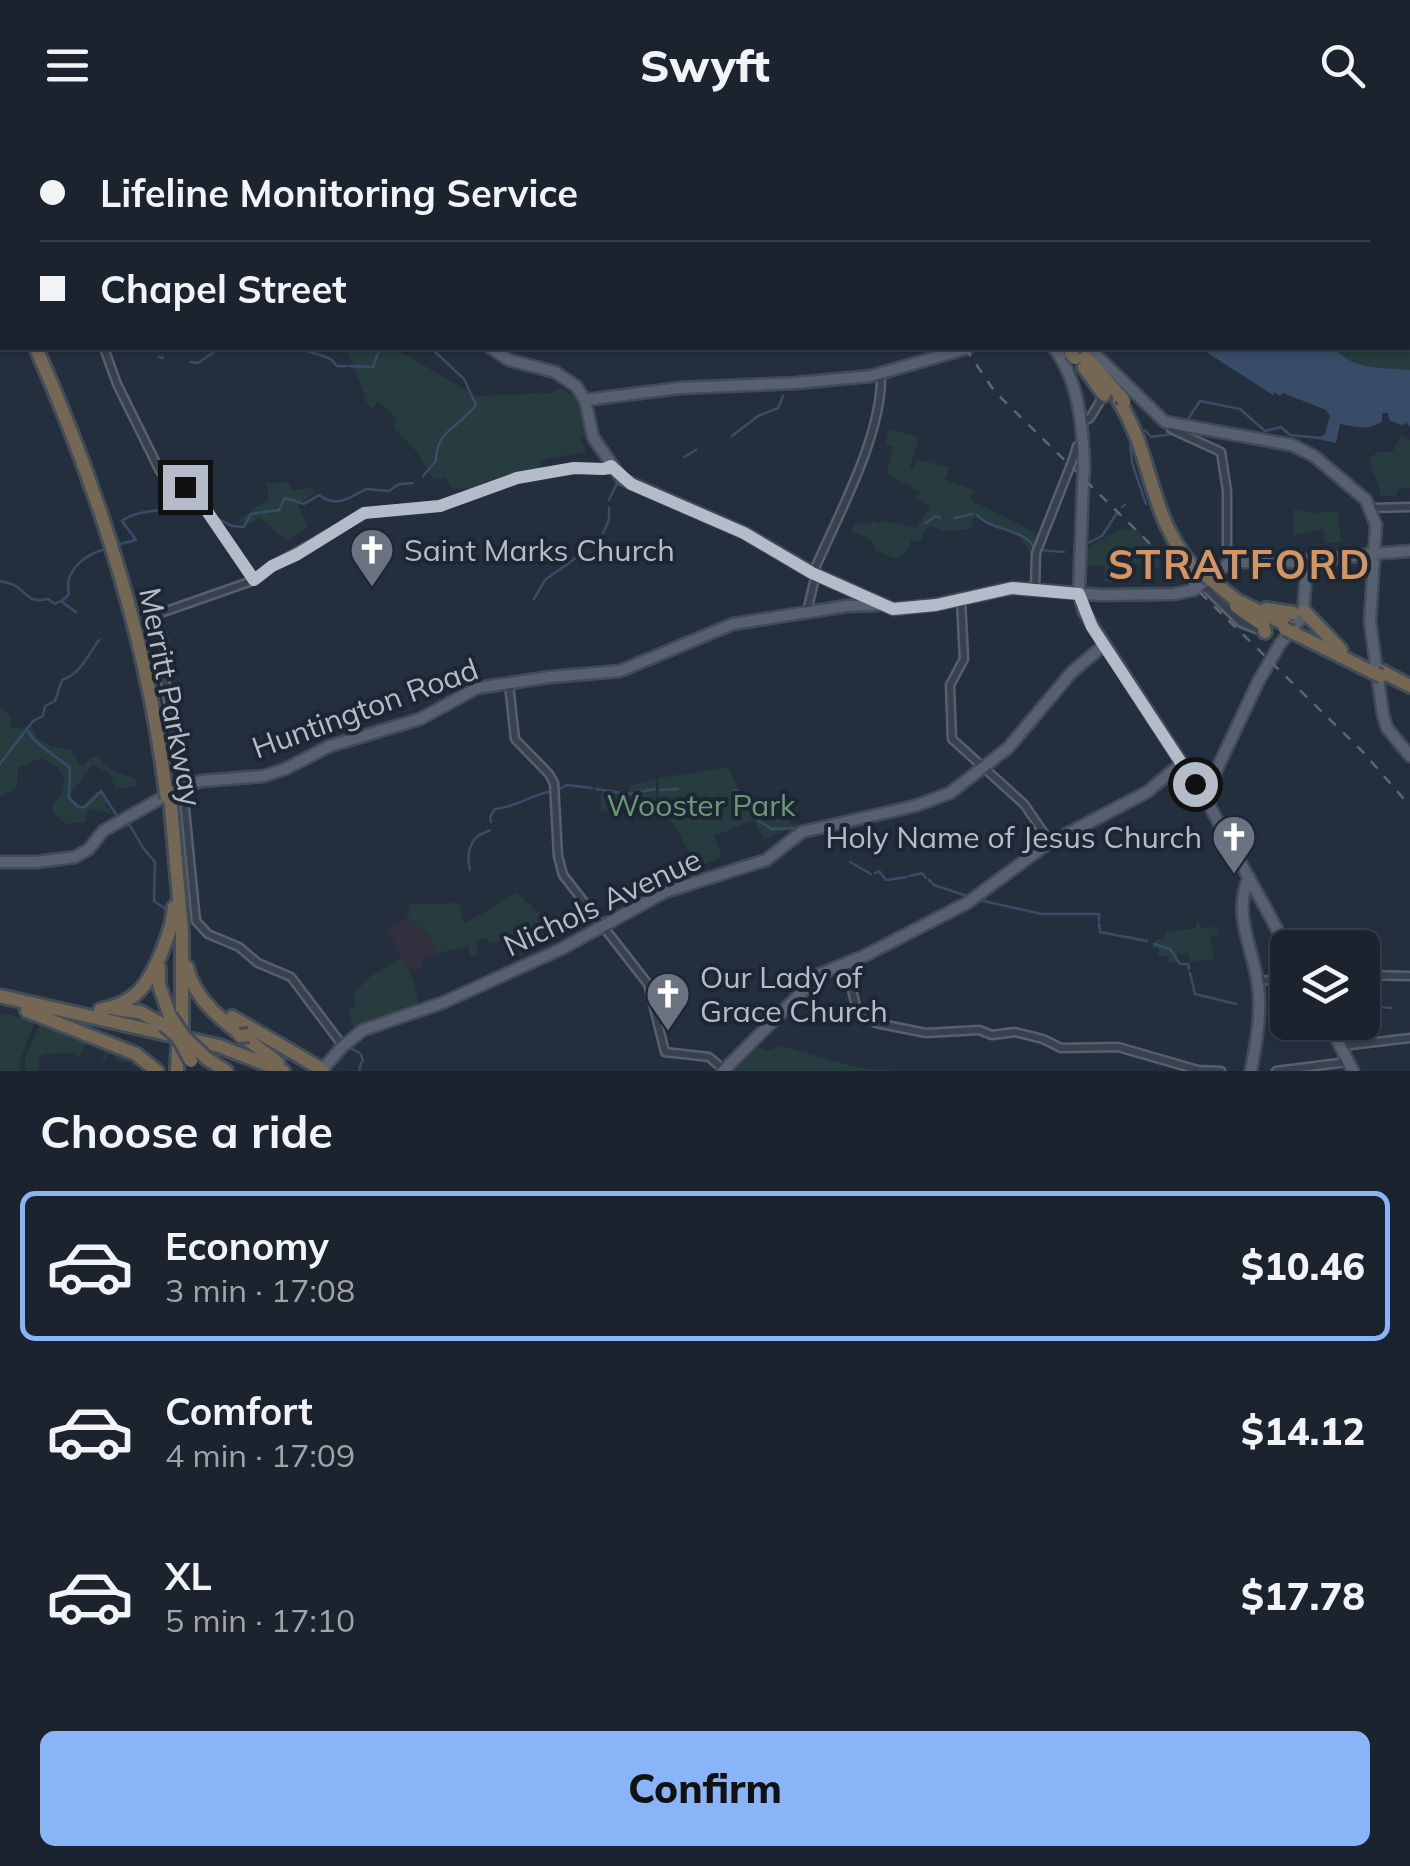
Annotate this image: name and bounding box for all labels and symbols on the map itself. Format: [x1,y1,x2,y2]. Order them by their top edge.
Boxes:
route end [163,465,208,510]
church icon: Saint Marks Church [349,527,395,588]
place label: Saint Marks Church [404,531,675,569]
district label: STRATFORD [1108,539,1372,589]
street label: Merritt Parkway [131,585,211,809]
street label: Huntington Road [247,650,483,766]
route start [1173,762,1218,807]
park label: Wooster Park [606,786,796,824]
church icon: Holy Name of Jesus Church [1211,814,1257,875]
place label: Holy Name of Jesus Church [826,818,1202,856]
street label: Nichols Avenue [497,840,707,964]
place label: Our Lady of Grace Church [700,958,888,1030]
church icon: Our Lady of Grace Church [645,971,691,1032]

